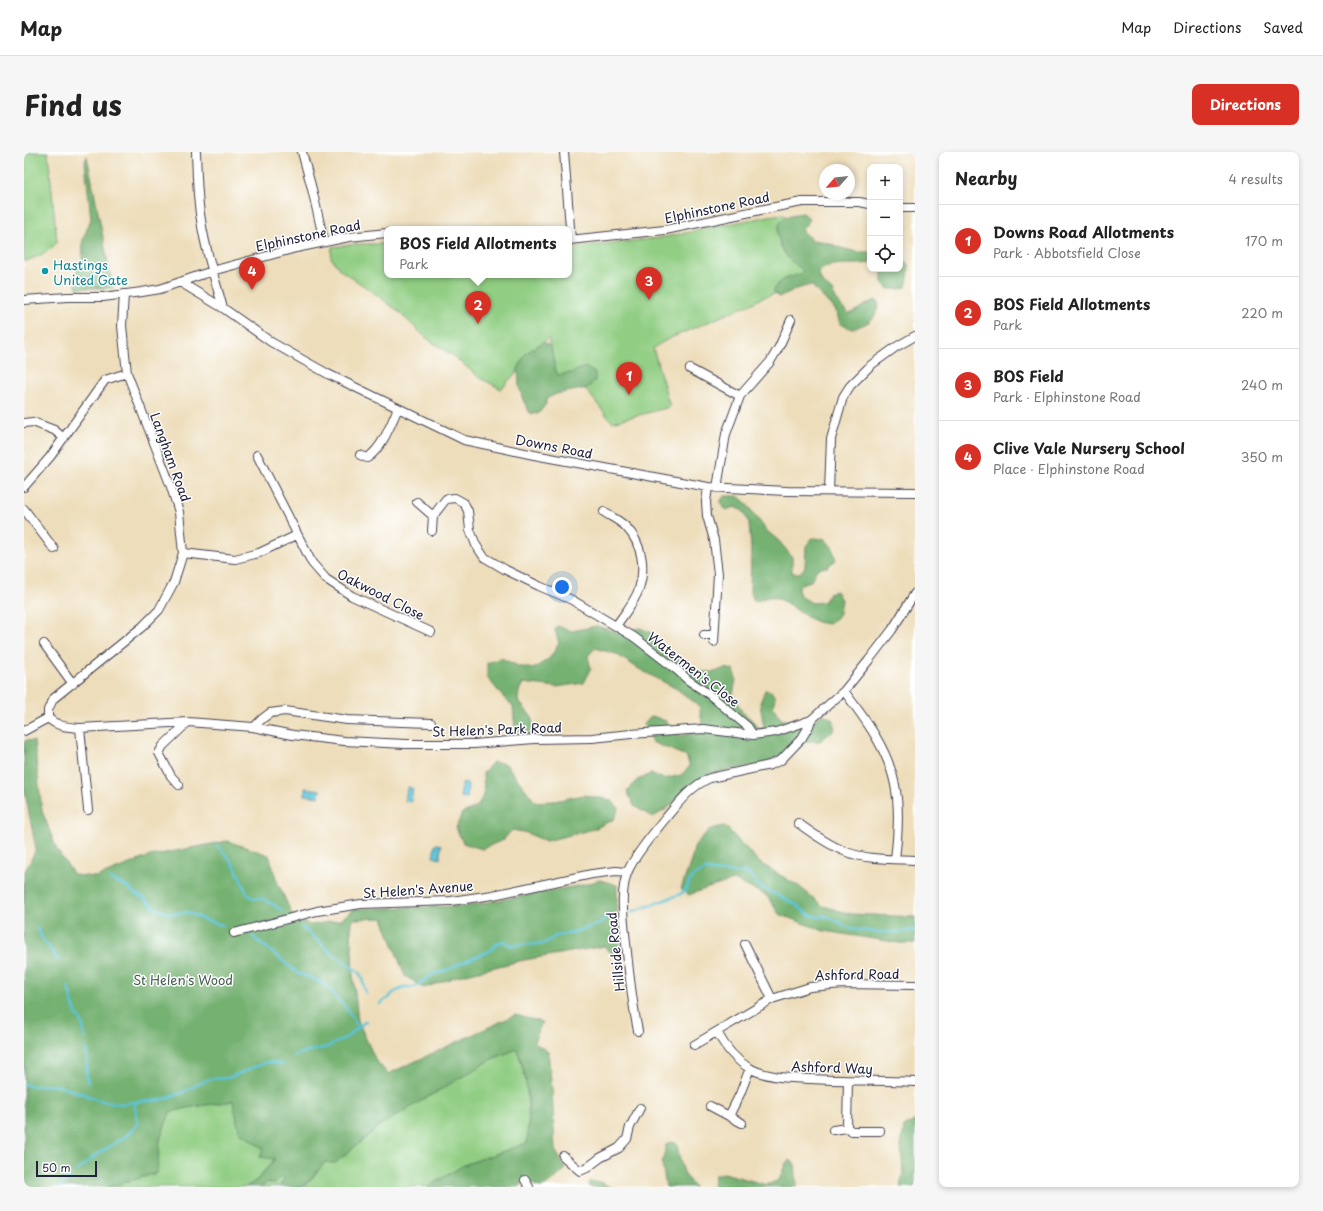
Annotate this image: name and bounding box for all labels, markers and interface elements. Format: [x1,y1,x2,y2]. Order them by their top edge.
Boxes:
text: Map [20,14,62,42]
text: Map [1121,17,1151,38]
text: Directions [1173,17,1241,38]
text: Saved [1263,17,1303,38]
text: Find us [24,83,122,126]
button: Directions [1192,84,1299,125]
north arrow [819,164,855,200]
map controls [867,164,903,272]
button: + [867,164,903,200]
text: Nearby [955,165,1017,191]
text: 4 results [1229,169,1283,188]
street label: Elphinstone Road [663,187,771,227]
button: − [867,200,903,236]
street label: Elphinstone Road [254,215,362,255]
text: Downs Road Allotments [993,220,1174,243]
popup [384,226,572,278]
text: BOS Field Allotments [399,231,557,254]
text: 1 [965,231,971,250]
text: 170 m [1245,231,1283,250]
button: locate [867,236,903,272]
text: Park · Abbotsfield Close [993,243,1141,262]
text: Park [399,254,428,273]
place label: Hastings United Gate [53,255,128,289]
pin: 4 [239,257,265,290]
marker: Hastings United Gate [40,266,50,276]
pin: 3 [636,267,662,300]
pin: 2 [465,291,491,324]
text: BOS Field Allotments [993,292,1150,315]
text: 2 [963,303,973,322]
text: 220 m [1241,303,1283,322]
text: Park [993,315,1022,334]
pin: 1 [616,362,642,395]
text: BOS Field [993,364,1063,387]
text: 3 [964,375,972,394]
text: 240 m [1241,375,1283,394]
text: Park · Elphinstone Road [993,387,1141,406]
street label: Langham Road [146,410,196,504]
street label: Downs Road [514,429,594,463]
text: Clive Vale Nursery School [993,436,1185,459]
text: 4 [964,447,972,466]
text: 350 m [1241,447,1283,466]
text: Place · Elphinstone Road [993,459,1145,478]
street label: Oakwood Close [334,564,428,624]
your location [552,577,572,597]
street label: Watermen's Close [644,627,744,711]
street label: St Helen's Park Road [432,717,562,741]
street label: St Helen's Avenue [362,876,474,902]
street label: Hillside Road [601,911,629,993]
street label: Ashford Road [814,964,900,984]
park label: St Helen's Wood [133,970,233,989]
street label: Ashford Way [791,1056,873,1078]
scale bar [36,1159,97,1178]
text: 50 m [42,1159,71,1176]

